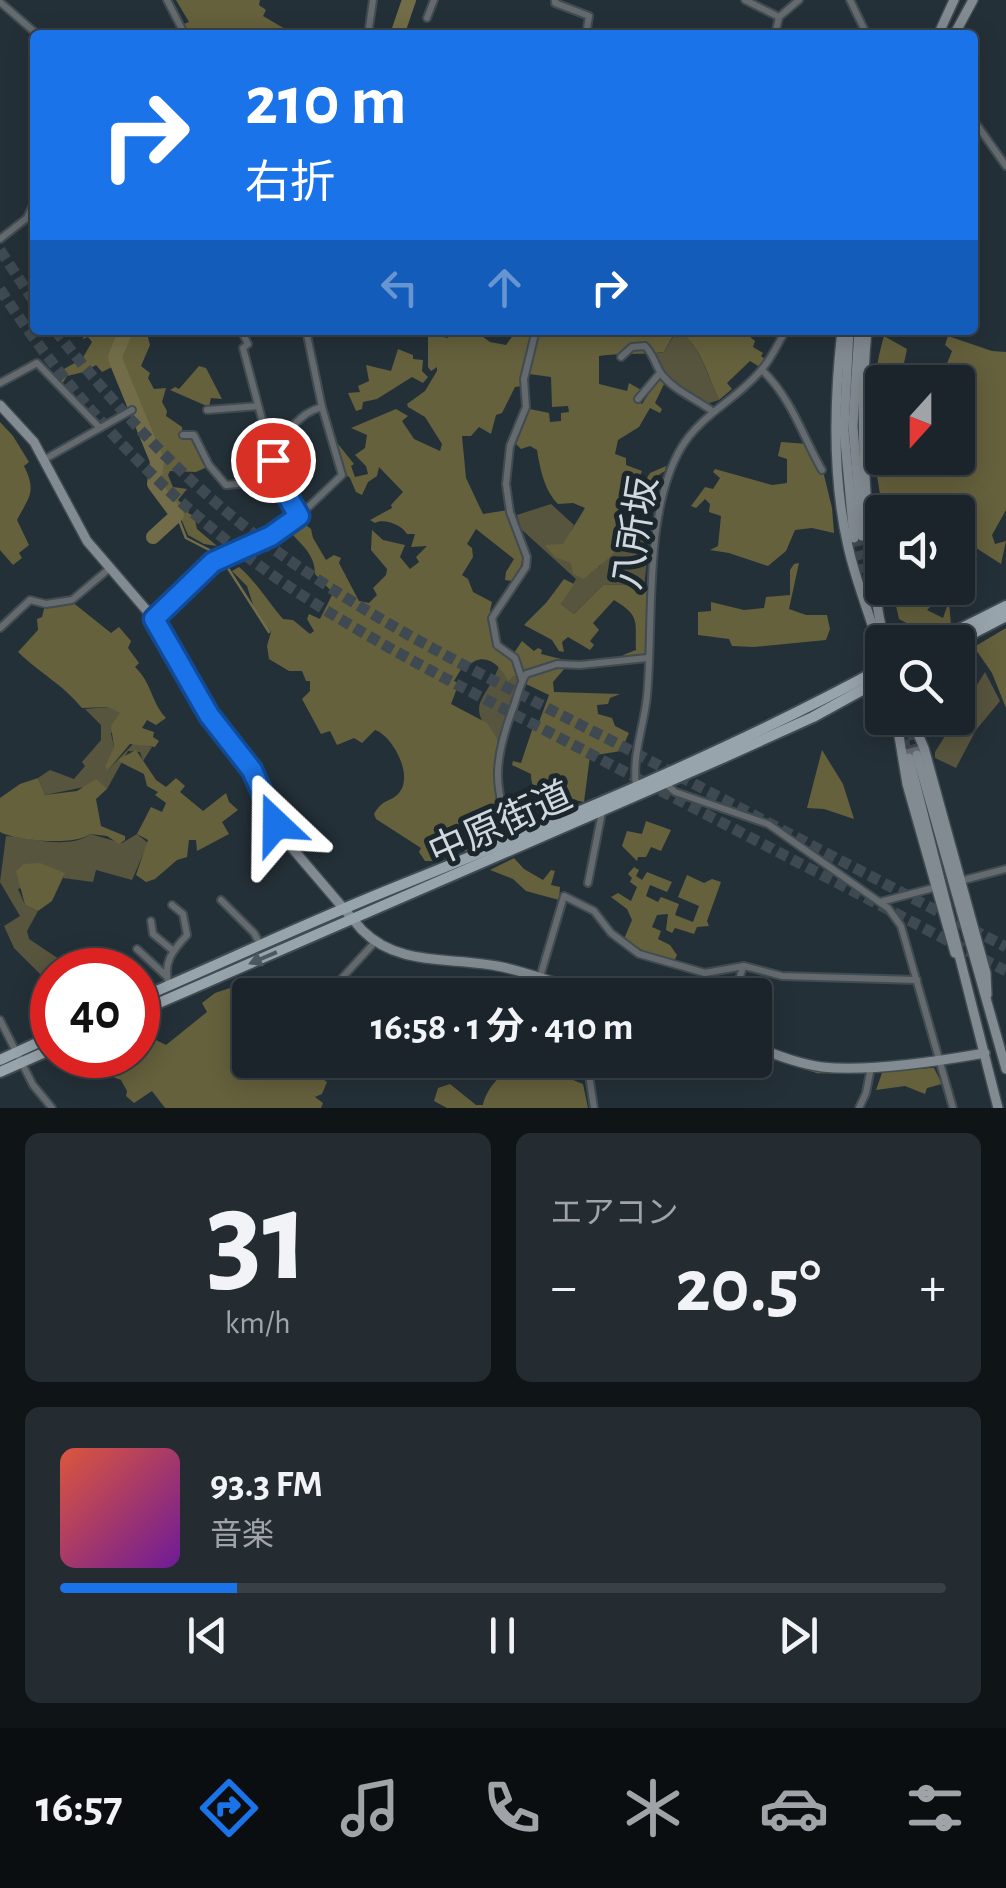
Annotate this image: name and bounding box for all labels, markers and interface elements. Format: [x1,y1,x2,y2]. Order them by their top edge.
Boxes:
text: 210 m [245,67,407,137]
icon: right [80,70,210,200]
text: 右折 [245,161,335,206]
icon: left [372,260,427,315]
icon: ahead [477,260,532,315]
icon: right [582,260,637,315]
north arrow [865,365,975,475]
map controls [865,365,975,735]
pin [231,418,316,503]
icon: arrive [246,433,301,488]
street label: 八所坂 [607,474,665,593]
button: sound [865,495,975,605]
button: search [865,625,975,735]
position arrow [224,772,328,876]
street label: 中原街道 [423,775,578,873]
speed limit sign: 40 [30,948,160,1078]
one-way arrow [248,950,278,966]
text: 16:58 · 1 分 · 410 m [371,1009,633,1047]
text: 31 [206,1174,309,1304]
text: エアコン [551,1197,679,1229]
text: 20.5° [675,1250,821,1325]
text: − [551,1260,577,1315]
text: + [920,1260,946,1315]
text: km/h [225,1307,291,1339]
text: 93.3 FM [210,1466,323,1504]
text: 音楽 [210,1519,274,1551]
icon: previous [180,1608,235,1663]
icon: pause [475,1608,530,1663]
icon: next [771,1608,826,1663]
icon: directions [194,1773,264,1843]
icon: music [335,1773,405,1843]
icon: phone [477,1773,547,1843]
icon: climate [618,1773,688,1843]
icon: car [759,1773,829,1843]
icon: filters [900,1773,970,1843]
text: 16:57 [36,1785,123,1830]

